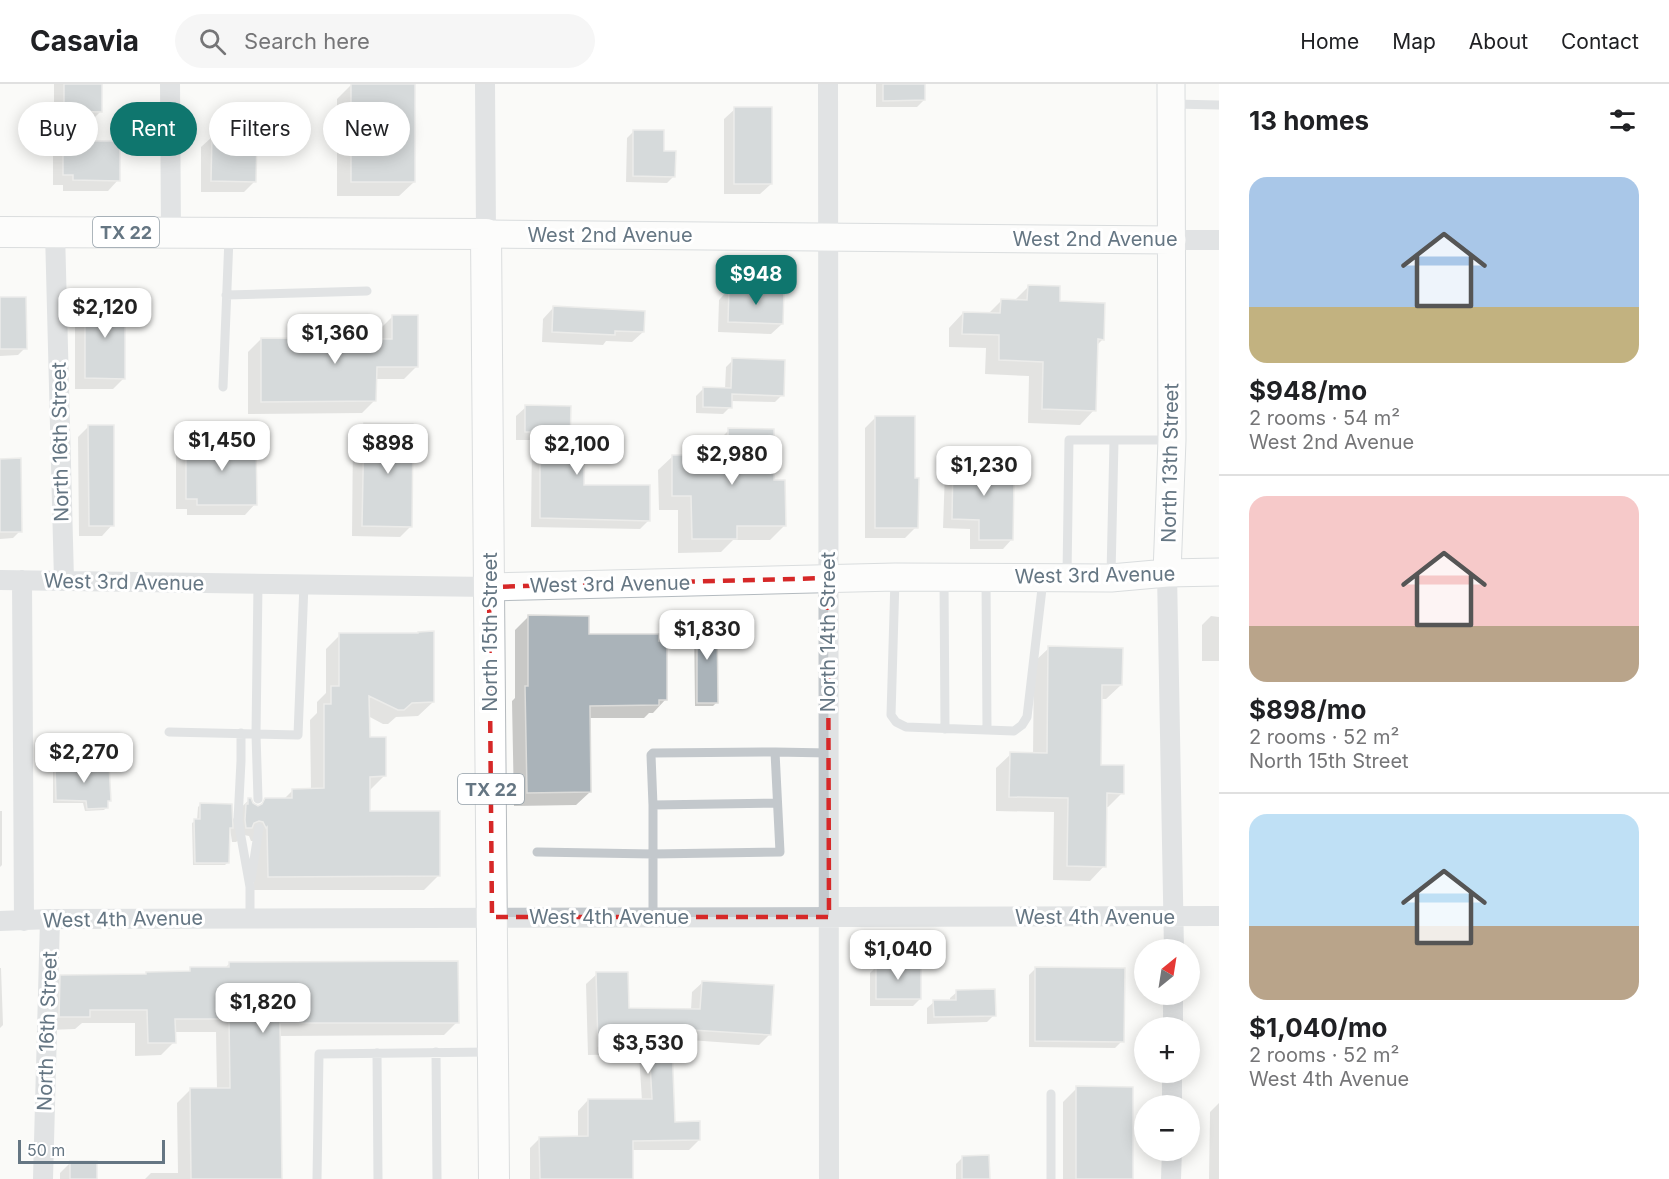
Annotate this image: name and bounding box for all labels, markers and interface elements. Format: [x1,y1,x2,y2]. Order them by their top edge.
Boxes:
search box [175,14,595,68]
text: Casavia [30,24,139,58]
icon: search [196,25,229,58]
text: Search here [244,28,370,54]
text: Home [1300,29,1359,54]
text: Map [1392,29,1436,54]
text: About [1469,29,1528,54]
text: Contact [1561,29,1639,54]
chip: Buy [18,102,98,156]
chip: Rent [110,102,197,156]
chip: Filters [209,102,311,156]
chip: New [323,102,410,156]
icon: filters [1606,104,1639,137]
text: 13 homes [1249,105,1369,136]
icon: home [1390,216,1498,324]
road number: TX 22 [93,217,159,247]
street label: West 2nd Avenue [527,223,693,247]
street label: West 2nd Avenue [1012,227,1178,251]
pin: $948 [720,255,792,306]
text: $948 [730,262,782,286]
pin: $2,120 [56,288,154,339]
text: $2,120 [72,295,138,319]
pin: $1,360 [286,314,384,365]
text: $1,360 [301,321,369,345]
street label: North 16th Street [47,361,73,522]
text: $948/mo [1249,375,1367,406]
street label: North 13th Street [1157,382,1183,543]
text: 2 rooms · 54 m² [1249,406,1400,430]
pin: $1,450 [173,421,271,472]
pin: $898 [352,424,424,475]
pin: $2,100 [528,425,626,476]
text: $1,450 [188,428,256,452]
text: West 2nd Avenue [1249,430,1414,454]
text: $898 [362,431,414,455]
text: $2,100 [544,432,610,456]
pin: $2,980 [683,435,781,486]
text: $2,980 [696,442,768,466]
pin: $1,230 [935,446,1033,497]
text: $1,230 [950,453,1018,477]
icon: home [1390,535,1498,643]
street label: North 14th Street [816,551,840,712]
street label: North 15th Street [478,552,502,712]
street label: West 3rd Avenue [1014,562,1176,588]
street label: West 3rd Avenue [43,569,205,595]
street label: West 3rd Avenue [529,571,691,597]
pin: $1,830 [658,610,756,661]
text: $1,830 [673,617,741,641]
text: $898/mo [1249,694,1367,725]
text: 2 rooms · 52 m² [1249,725,1399,749]
pin: $2,270 [35,733,133,784]
text: $2,270 [49,740,119,764]
text: North 15th Street [1249,749,1409,773]
road number: TX 22 [458,774,524,804]
icon: home [1390,853,1498,961]
street label: West 4th Avenue [529,905,689,929]
street label: West 4th Avenue [1015,905,1175,929]
street label: West 4th Avenue [43,906,203,932]
pin: $1,040 [849,930,947,981]
text: $1,040 [864,937,932,961]
north arrow [1134,939,1200,1005]
map controls [1134,939,1200,1161]
street label: North 16th Street [32,950,62,1111]
pin: $1,820 [214,983,312,1034]
text: $1,820 [230,990,296,1014]
text: $1,040/mo [1249,1012,1388,1043]
button: + [1134,1017,1200,1083]
pin: $3,530 [599,1024,697,1075]
text: $3,530 [612,1031,684,1055]
text: 2 rooms · 52 m² [1249,1043,1399,1067]
text: West 4th Avenue [1249,1067,1409,1091]
button: − [1134,1095,1200,1161]
scale bar [18,1137,165,1164]
text: 50 m [27,1140,65,1160]

